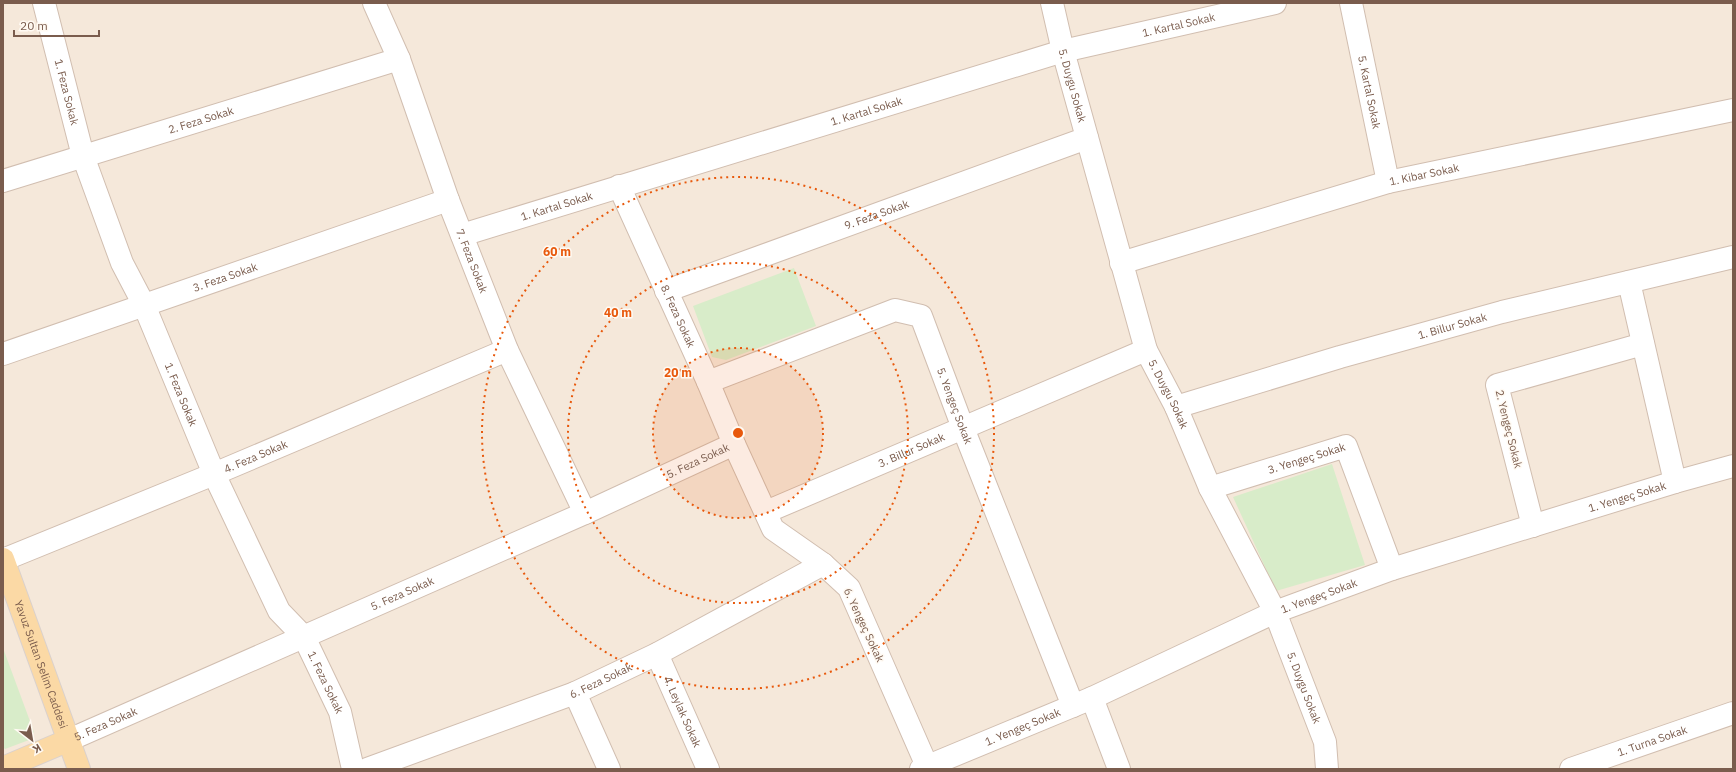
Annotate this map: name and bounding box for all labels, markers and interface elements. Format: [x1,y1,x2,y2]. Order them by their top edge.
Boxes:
street label: 1. Kartal Sokak [1141,10,1217,40]
scale bar [14,12,99,38]
text: 20 m [20,18,48,33]
street label: 5. Duygu Sokak [1056,47,1089,124]
street label: 5. Kartal Sokak [1355,54,1384,130]
street label: 1. Feza Sokak [52,58,82,127]
street label: 1. Kartal Sokak [829,94,904,129]
street label: 2. Feza Sokak [166,103,235,137]
street label: 1. Kibar Sokak [1388,160,1461,189]
street label: 1. Kartal Sokak [519,188,594,224]
street label: 9. Feza Sokak [842,196,911,233]
street label: 7. Feza Sokak [453,227,491,295]
text: 60 m [543,244,571,259]
street label: 3. Feza Sokak [191,259,260,295]
street label: 8. Feza Sokak [658,282,699,350]
text: 40 m [604,305,632,320]
street label: 1. Billur Sokak [1416,310,1489,342]
street label: 5. Duygu Sokak [1145,357,1191,431]
street label: 1. Feza Sokak [162,360,201,429]
text: 20 m [664,365,692,380]
street label: 5. Yengeç Sokak [934,366,976,446]
street label: 2. Yengeç Sokak [1492,388,1526,470]
centre of rings [731,426,745,440]
street label: 3. Billur Sokak [876,430,947,470]
street label: 4. Feza Sokak [222,437,290,476]
street label: 5. Feza Sokak [664,440,732,481]
street label: 3. Yengeç Sokak [1266,440,1347,477]
street label: 1. Yengeç Sokak [1587,478,1668,515]
street label: 5. Feza Sokak [368,573,436,613]
street label: 1. Yengeç Sokak [1279,575,1359,616]
street label: 6. Yengeç Sokak [841,586,887,665]
street label: Yavuz Sultan Selim Caddesi [11,598,71,730]
street label: 1. Feza Sokak [305,649,347,716]
street label: 5. Duygu Sokak [1284,650,1324,726]
street label: 6. Feza Sokak [568,660,635,701]
street label: 4. Leylak Sokak [661,674,705,750]
street label: 5. Feza Sokak [72,704,140,744]
street label: 1. Yengeç Sokak [983,705,1063,749]
north arrow [12,720,52,760]
street label: 1. Turna Sokak [1615,722,1689,759]
text: K [30,741,44,757]

